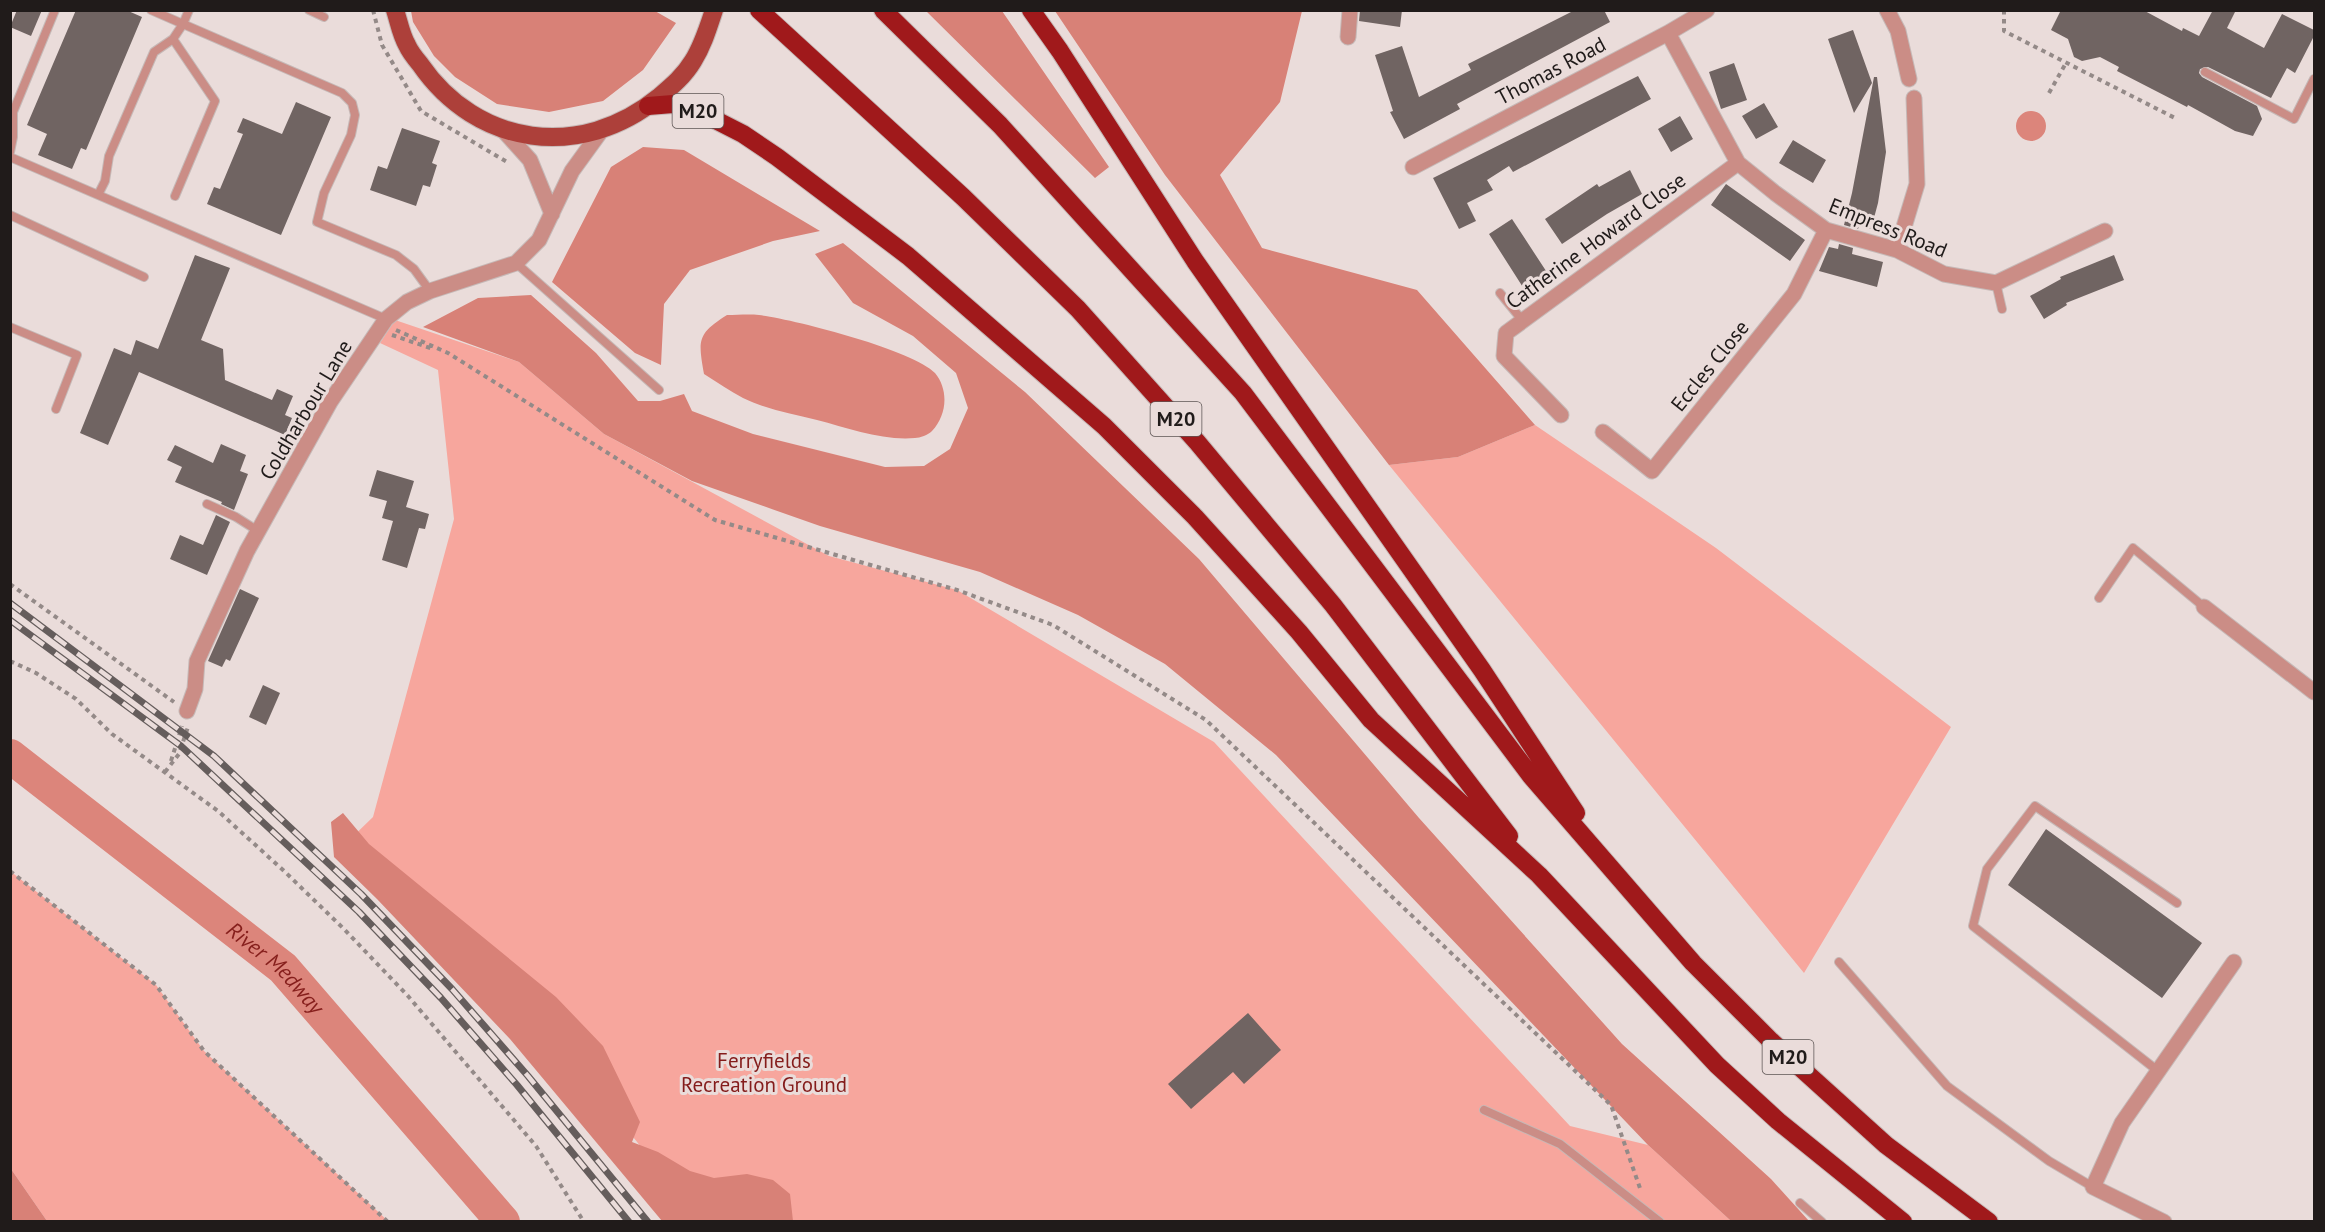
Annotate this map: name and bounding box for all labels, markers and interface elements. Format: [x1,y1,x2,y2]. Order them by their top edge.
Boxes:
street label: Thomas Road [1491,30,1610,111]
road number: M20 [672,94,724,128]
street label: Catherine Howard Close [1500,166,1691,315]
street label: Empress Road [1825,192,1951,264]
street label: Eccles Close [1665,315,1755,417]
street label: Coldharbour Lane [253,335,358,485]
road number: M20 [1150,402,1202,436]
water label: River Medway [221,915,331,1021]
road number: M20 [1762,1040,1814,1074]
park label: Ferryfields Recreation Ground [681,1047,847,1098]

